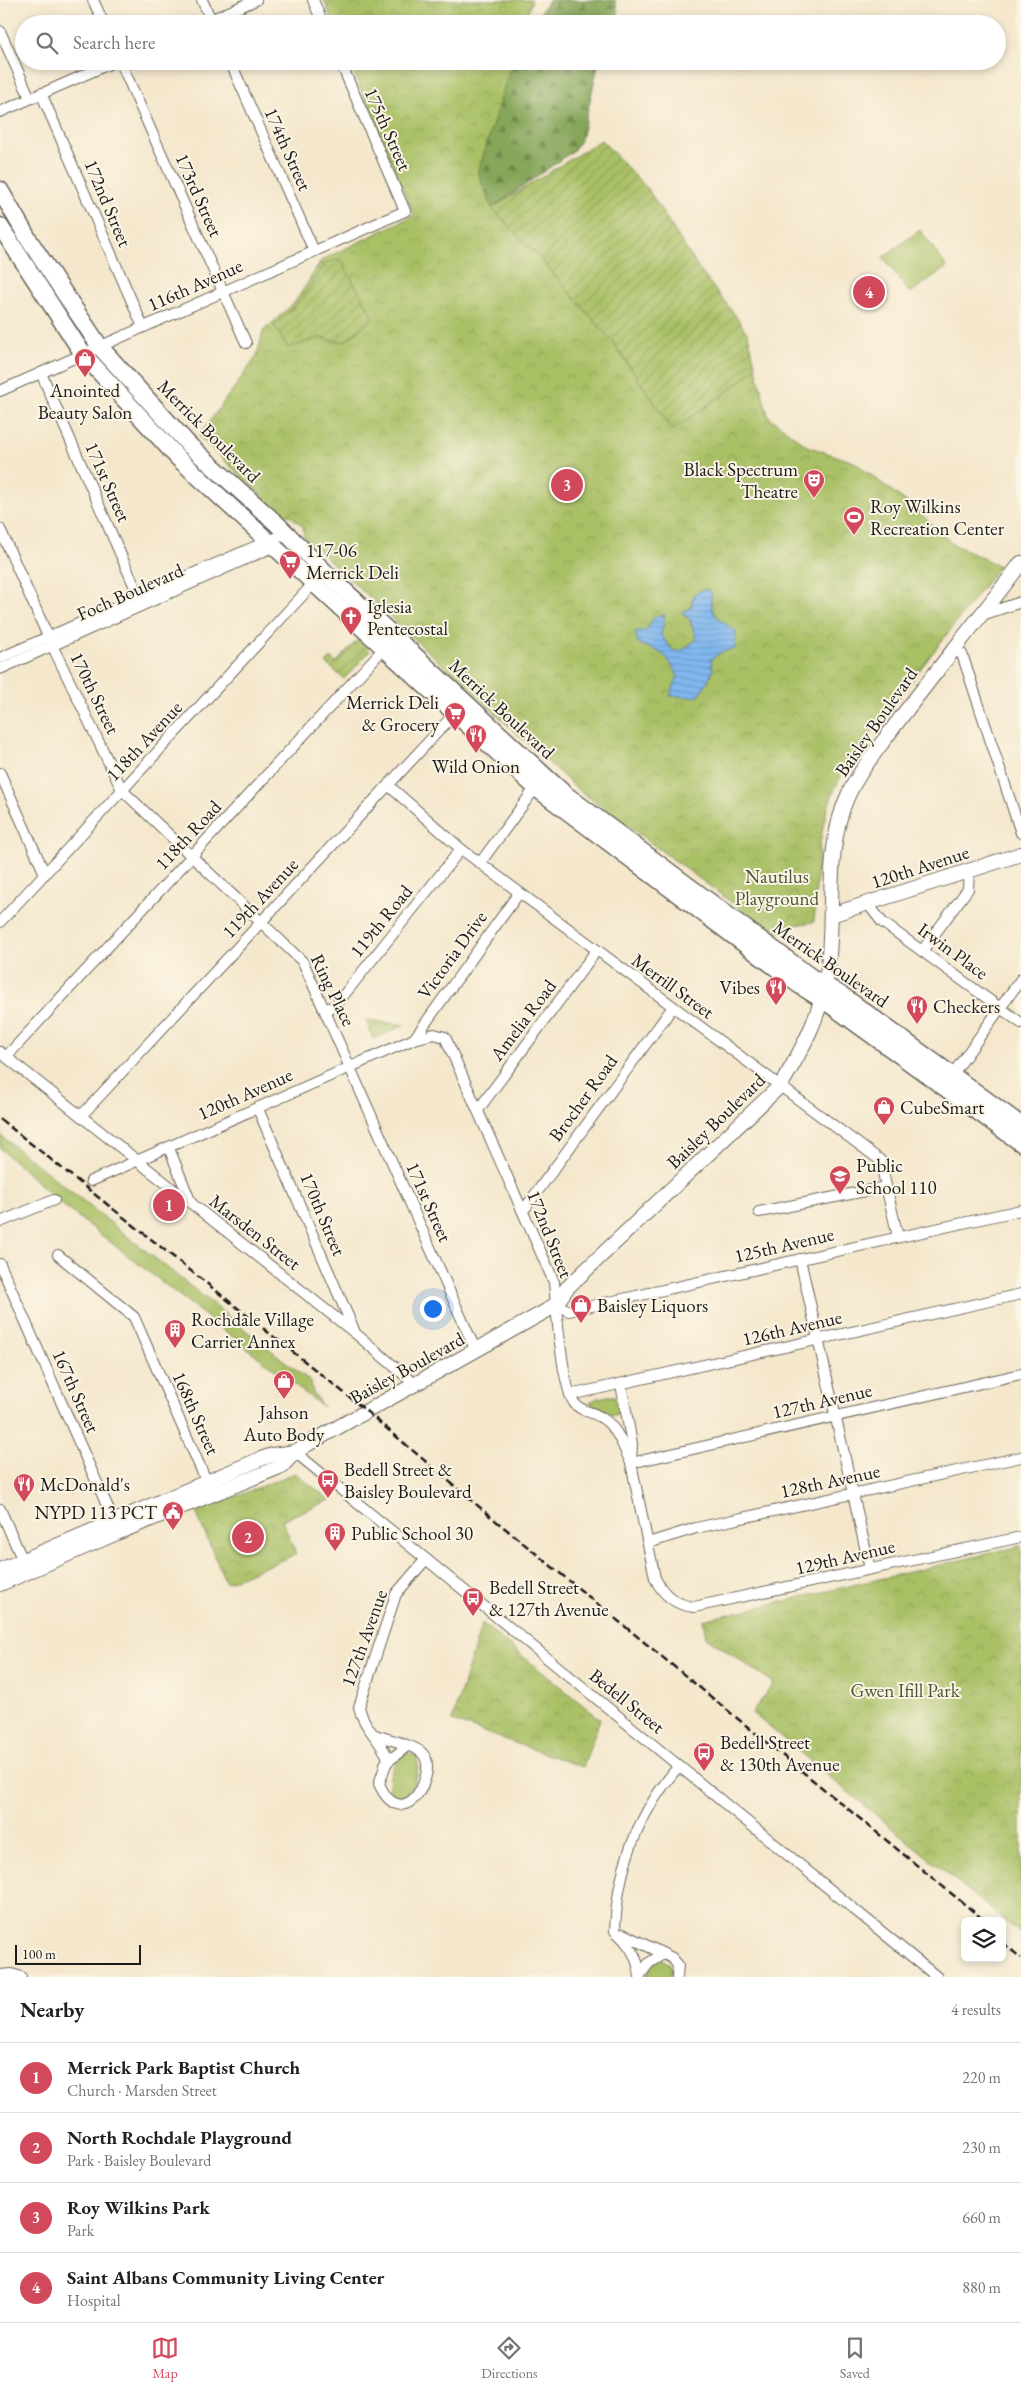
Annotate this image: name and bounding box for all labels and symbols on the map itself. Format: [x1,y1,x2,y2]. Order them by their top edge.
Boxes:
street label: 175th Street [359,83,417,175]
street label: 174th Street [259,103,317,195]
street label: 173rd Street [170,149,229,241]
street label: 172nd Street [78,156,138,251]
street label: 116th Avenue [144,253,246,317]
pin: 4 [853,273,885,311]
shop icon: Anointed Beauty Salon [73,347,97,378]
street label: Merrick Boulevard [152,374,266,488]
place label: Anointed Beauty Salon [38,378,132,425]
street label: 171st Street [79,438,137,526]
place label: Black Spectrum Theatre [684,457,798,504]
pin: 3 [551,466,583,504]
theatre icon: Black Spectrum Theatre [802,468,826,499]
place label: Roy Wilkins Recreation Center [870,494,1005,541]
sports icon: Roy Wilkins Recreation Center [842,505,866,536]
place label: 117-06 Merrick Deli [306,538,399,585]
supermarket icon: 117-06 Merrick Deli [278,549,302,580]
street label: Foch Boulevard [73,557,188,627]
place label: Iglesia Pentecostal [367,594,449,641]
church icon: Iglesia Pentecostal [339,605,363,636]
street label: 170th Street [64,648,126,738]
street label: Merrick Boulevard [444,653,561,765]
street label: Baisley Boulevard [829,662,923,781]
place label: Merrick Deli & Grocery [346,690,440,737]
street label: 118th Avenue [100,695,188,787]
supermarket icon: Merrick Deli & Grocery [443,701,467,732]
restaurant icon: Wild Onion [464,723,488,754]
place label: Wild Onion [432,754,520,779]
street label: 118th Road [149,794,227,875]
street label: 120th Avenue [868,839,972,895]
street label: 119th Avenue [216,852,304,944]
park label: Nautilus Playground [735,864,820,911]
street label: 119th Road [344,879,418,963]
street label: Victoria Drive [412,906,492,1004]
street label: Merrick Boulevard [768,915,894,1013]
street label: Irwin Place [913,917,993,985]
street label: Merrill Street [627,948,719,1024]
street label: Ring Place [305,950,361,1030]
street label: Amelia Road [484,974,562,1067]
place label: Vibes [720,975,760,1000]
restaurant icon: Vibes [764,975,788,1006]
restaurant icon: Checkers [905,994,929,1025]
place label: Checkers [933,994,1000,1019]
street label: Brocher Road [543,1049,623,1147]
street label: 120th Avenue [194,1062,296,1126]
street label: Baisley Boulevard [661,1067,771,1174]
shop icon: CubeSmart [872,1095,896,1126]
place label: CubeSmart [900,1095,984,1120]
place label: Public School 110 [856,1153,937,1200]
street label: 171st Street [400,1158,458,1246]
school or university icon: Public School 110 [828,1164,852,1195]
street label: 170th Street [294,1168,352,1260]
pin: 1 [153,1186,185,1224]
street label: 172nd Street [521,1186,579,1282]
street label: Marsden Street [204,1188,306,1276]
street label: 125th Avenue [732,1221,836,1269]
shop icon: Baisley Liquors [569,1293,593,1324]
place label: Baisley Liquors [597,1293,708,1318]
your location [420,1296,446,1322]
street label: 126th Avenue [740,1304,844,1352]
place label: Rochdale Village Carrier Annex [191,1307,314,1354]
building icon: Rochdale Village Carrier Annex [163,1318,187,1349]
street label: Baisley Boulevard [345,1326,469,1410]
street label: 167th Street [47,1345,105,1437]
street label: 168th Street [167,1367,225,1459]
shop icon: Jahson Auto Body [272,1369,296,1400]
street label: 127th Avenue [770,1377,874,1425]
place label: Jahson Auto Body [243,1400,325,1447]
place label: Bedell Street & Baisley Boulevard [344,1457,472,1504]
street label: 128th Avenue [778,1458,882,1504]
bus stop icon: Bedell Street & Baisley Boulevard [316,1468,340,1499]
restaurant icon: McDonald's [12,1472,36,1503]
place label: McDonald's [40,1472,130,1497]
place label: NYPD 113 PCT [34,1500,157,1525]
public building icon: NYPD 113 PCT [161,1500,185,1531]
pin: 2 [232,1518,264,1556]
building icon: Public School 30 [323,1521,347,1552]
place label: Public School 30 [351,1521,473,1546]
street label: 129th Avenue [793,1533,897,1581]
place label: Bedell Street & 127th Avenue [489,1575,609,1622]
street label: 127th Avenue [335,1586,393,1690]
bus stop icon: Bedell Street & 127th Avenue [461,1586,485,1617]
street label: Bedell Street [584,1663,670,1739]
park label: Gwen Ifill Park [850,1678,961,1703]
place label: Bedell Street & 130th Avenue [720,1730,840,1777]
bus stop icon: Bedell Street & 130th Avenue [692,1741,716,1772]
scale bar [15,1942,141,1965]

